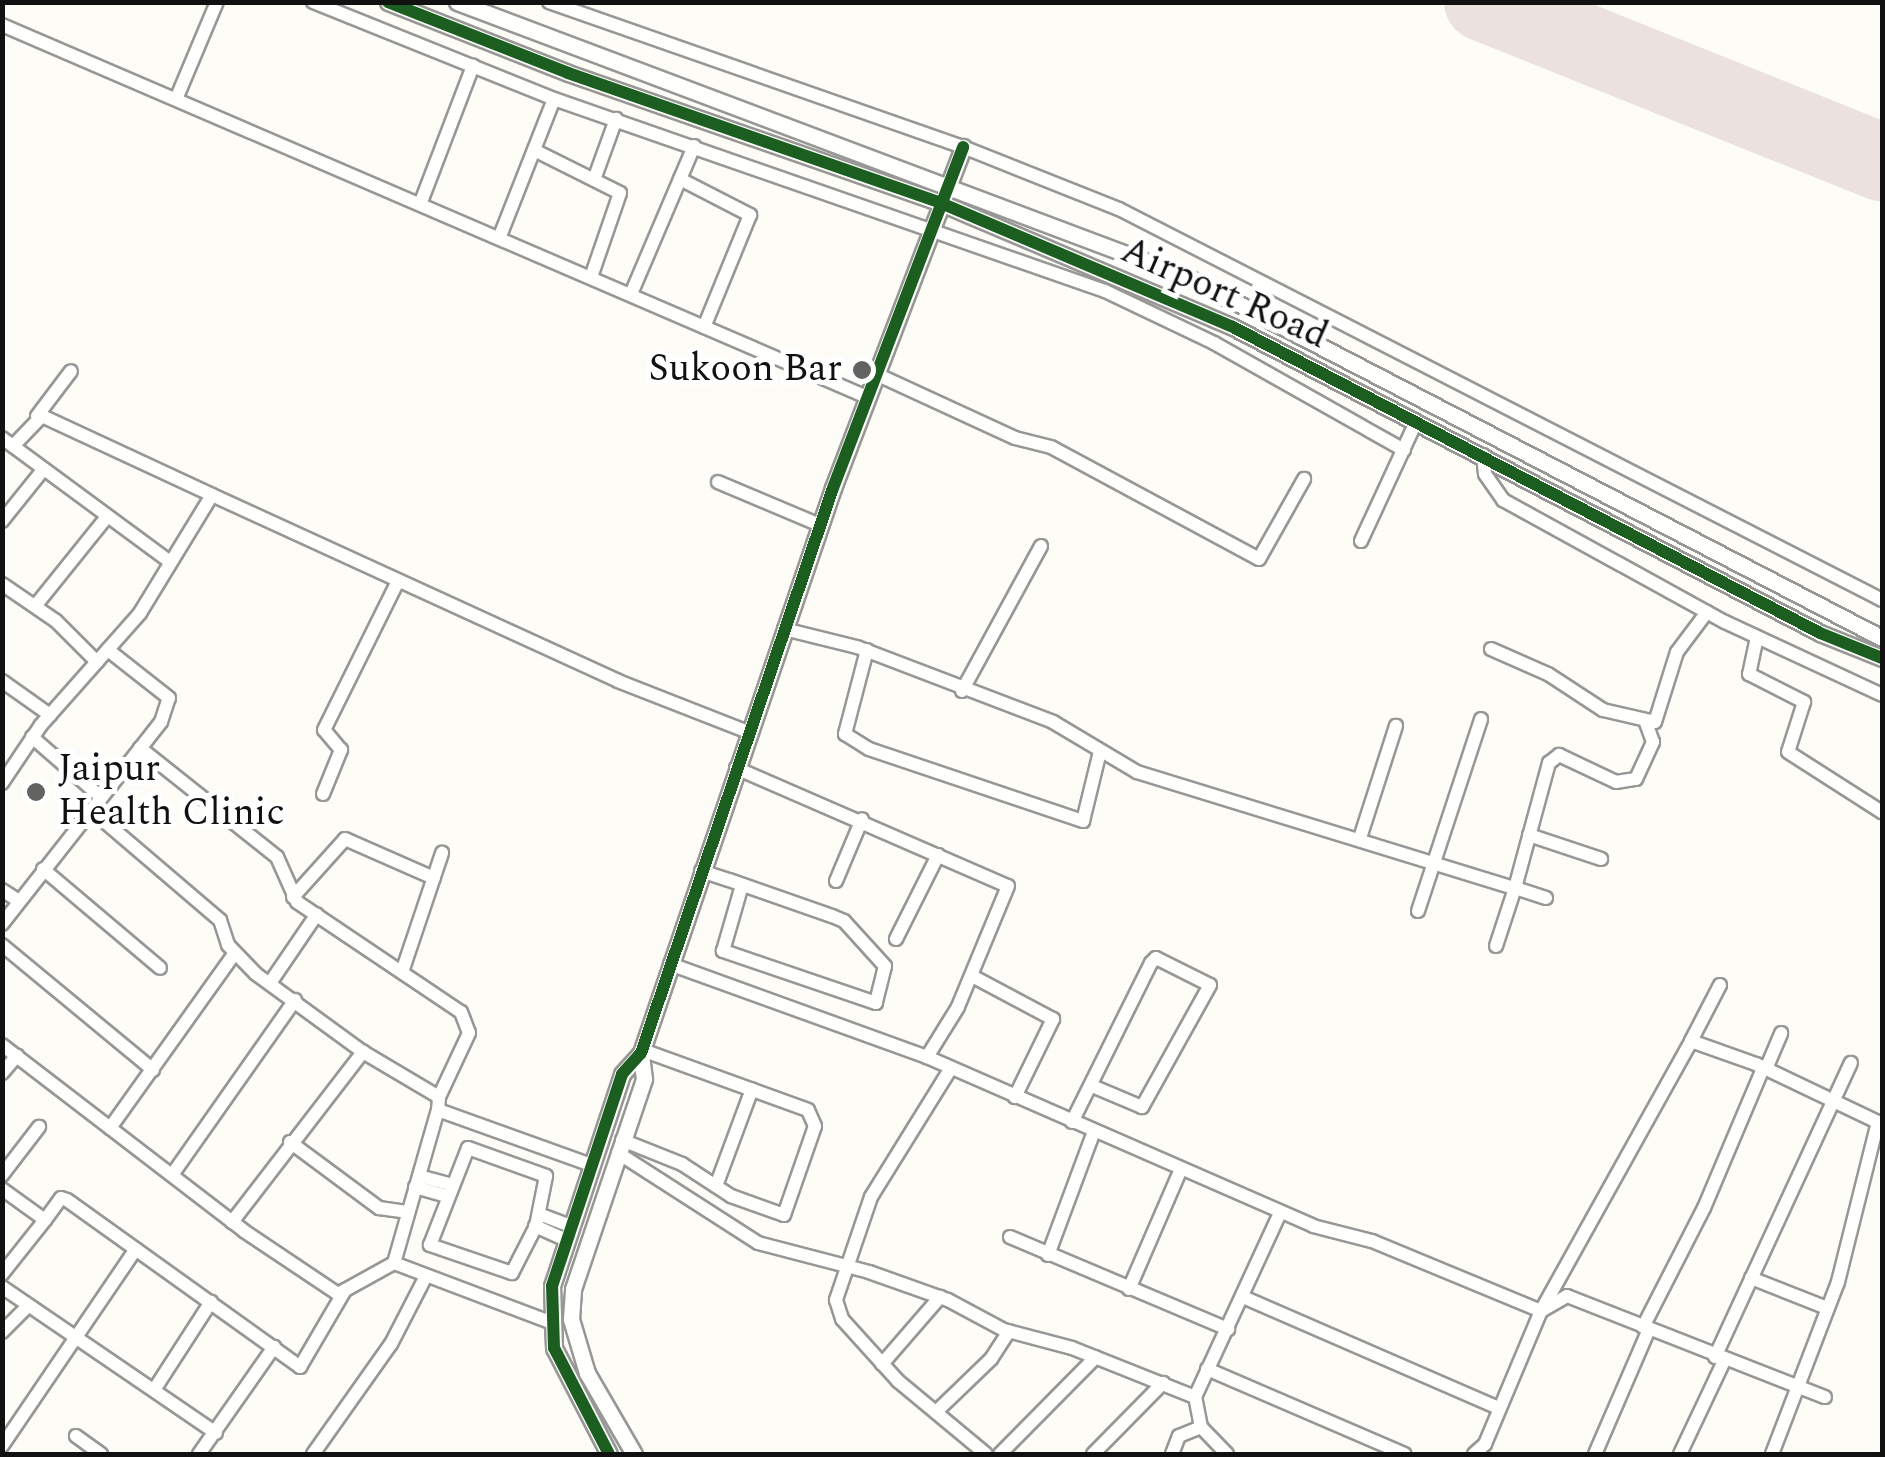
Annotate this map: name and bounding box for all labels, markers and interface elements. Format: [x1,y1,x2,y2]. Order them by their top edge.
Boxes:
street label: Airport Road [1114,228,1334,360]
place label: Sukoon Bar [649,347,842,393]
marker: Sukoon Bar [851,359,873,381]
place label: Jaipur Health Clinic [58,747,285,836]
marker: Jaipur Health Clinic [23,779,49,805]

